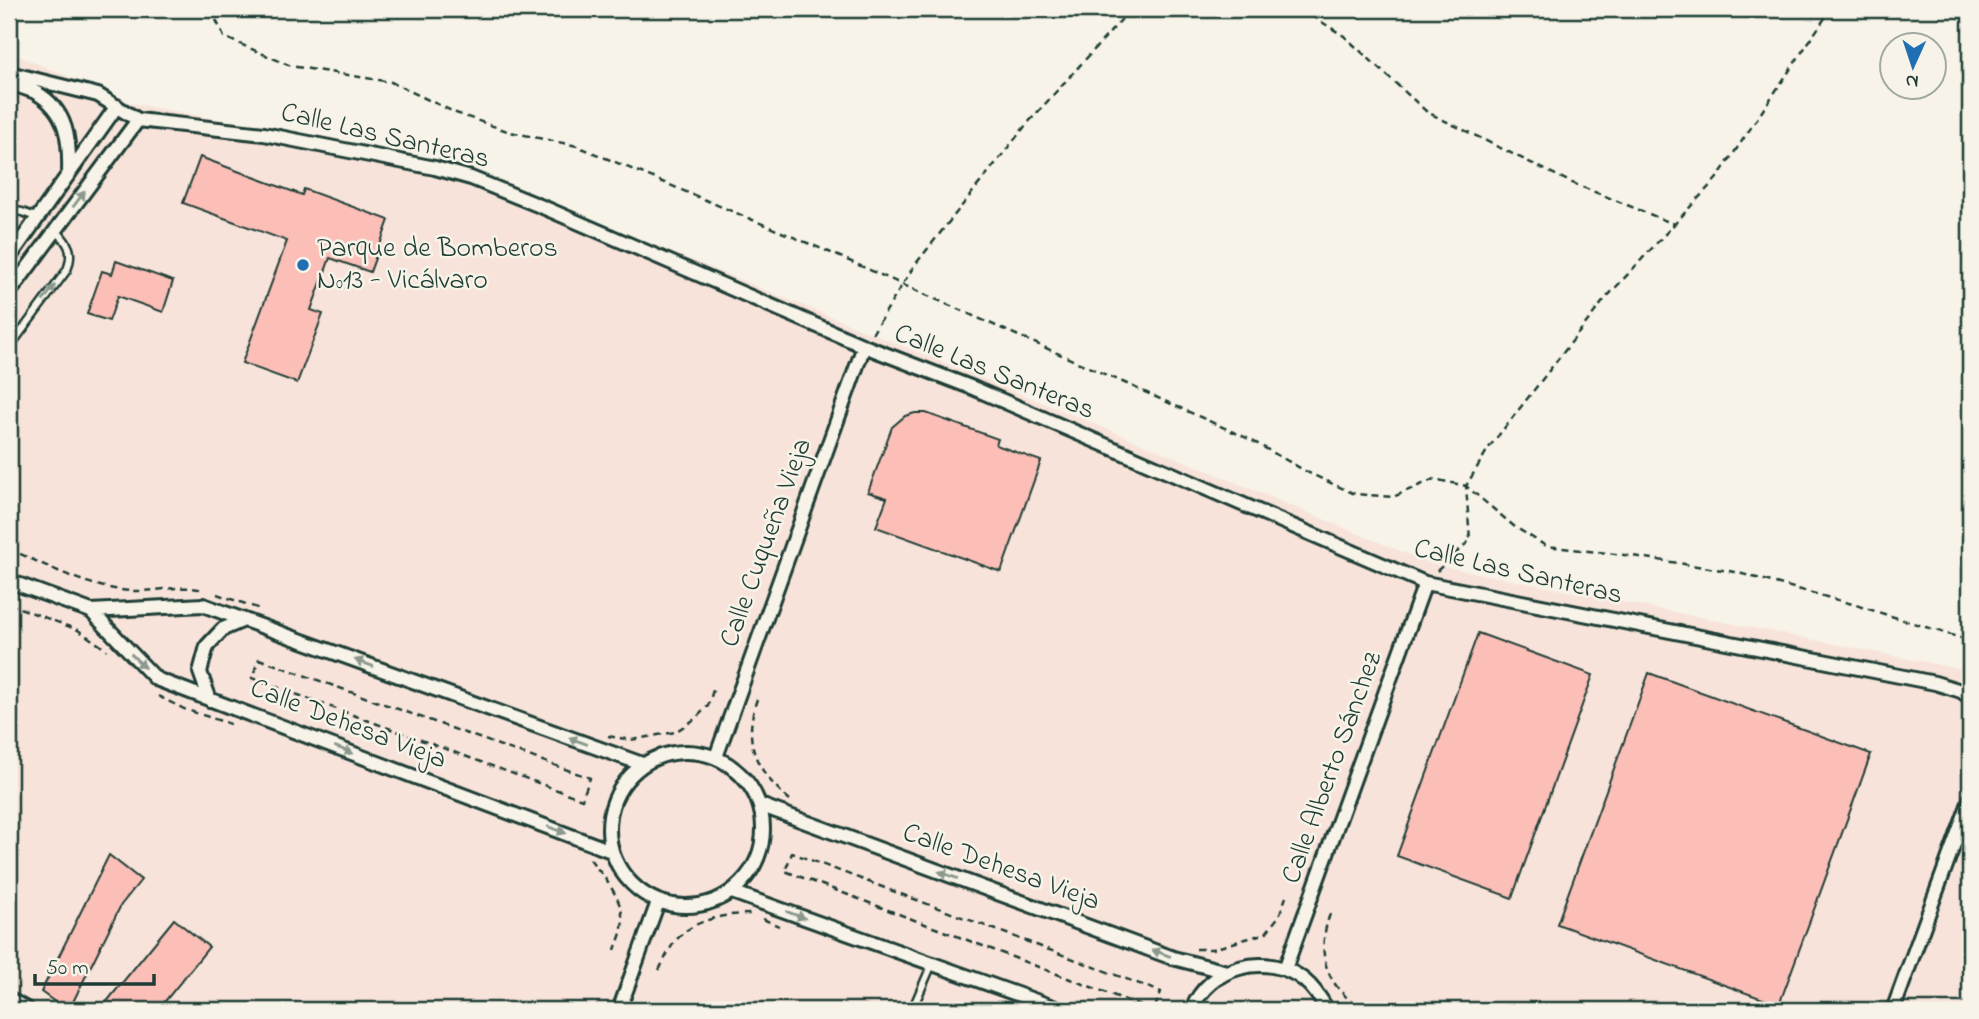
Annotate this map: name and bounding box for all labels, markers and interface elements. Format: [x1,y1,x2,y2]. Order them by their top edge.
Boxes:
north arrow [1878,32,1948,102]
text: N [1905,67,1919,94]
street label: Calle Las Santeras [277,93,493,181]
one-way arrow [71,190,86,208]
place label: Parque de Bomberos Nº13 - Vicálvaro [317,229,558,302]
marker: Parque de Bomberos Nº13 - Vicálvaro [295,257,311,273]
one-way arrow [42,284,56,302]
street label: Calle Las Santeras [888,314,1100,432]
street label: Calle Cuqueña Vieja [710,433,824,653]
street label: Calle Las Santeras [1410,529,1626,617]
street label: Calle Alberto Sánchez [1272,646,1394,890]
one-way arrow [129,652,145,669]
one-way arrow [354,657,375,668]
street label: Calle Dehesa Vieja [244,669,452,781]
one-way arrow [568,735,589,746]
one-way arrow [334,745,355,756]
street label: Calle Dehesa Vieja [896,813,1106,923]
one-way arrow [547,825,568,836]
one-way arrow [938,869,959,880]
one-way arrow [785,909,806,920]
scale bar [35,942,154,986]
one-way arrow [1151,948,1172,959]
text: 50 m [46,954,89,984]

